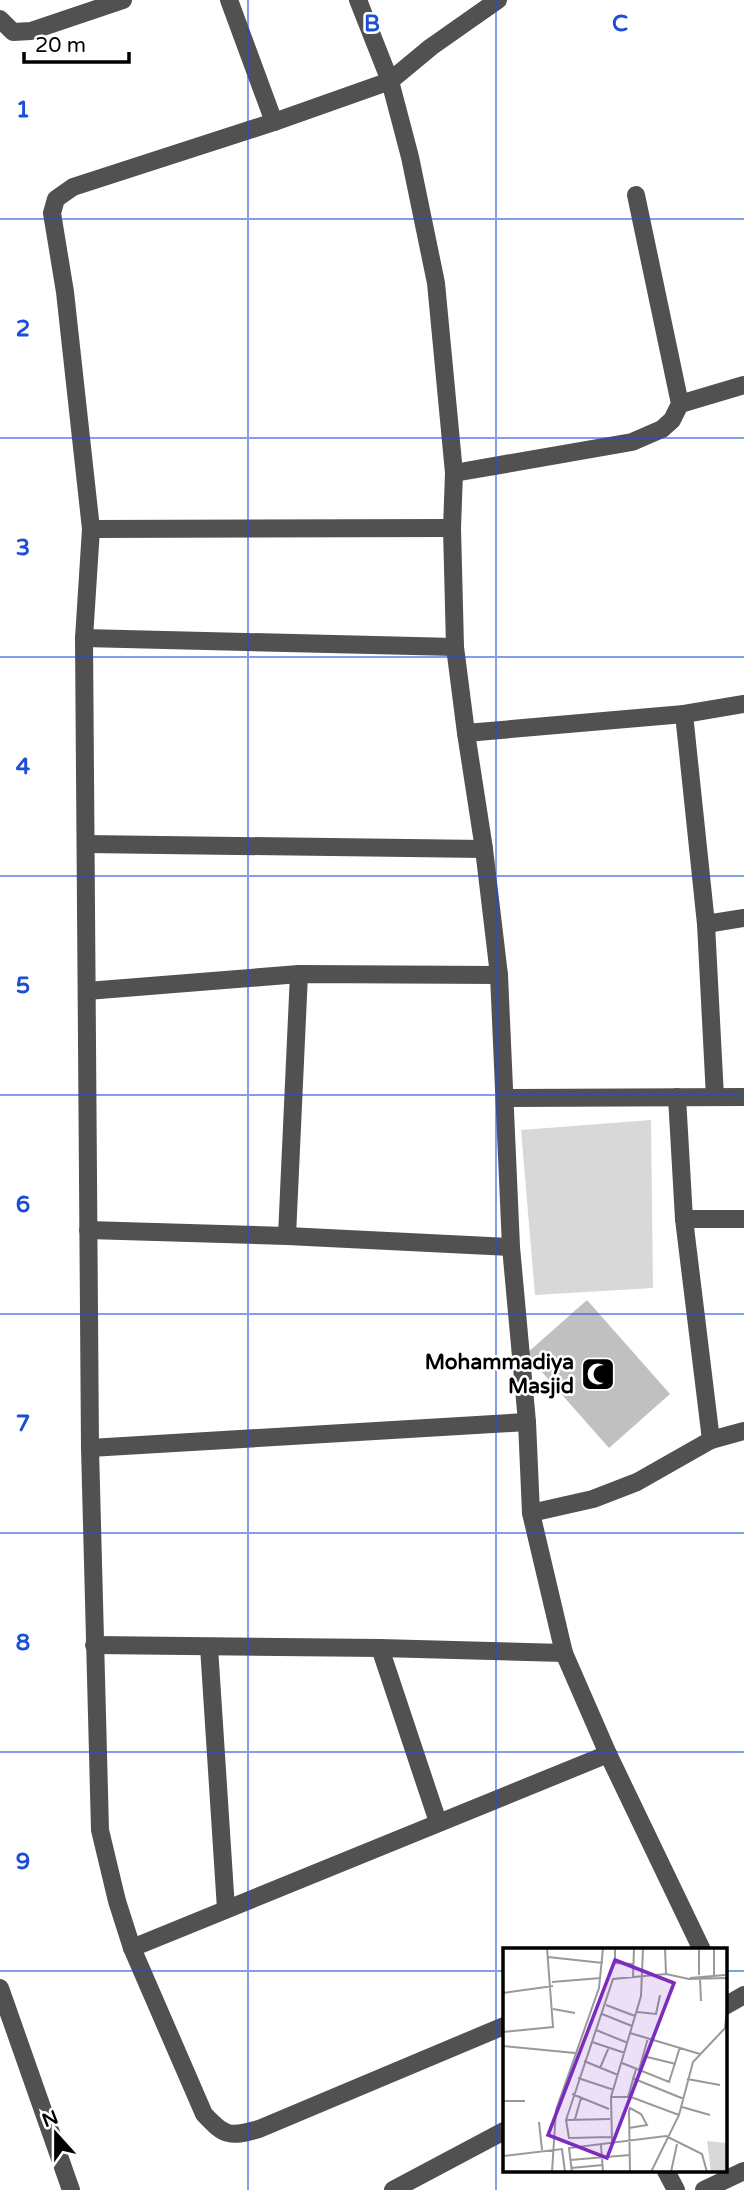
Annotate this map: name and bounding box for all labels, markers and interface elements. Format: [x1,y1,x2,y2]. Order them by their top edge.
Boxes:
text: B [364,10,380,38]
text: C [612,10,628,38]
scale bar [24,21,130,65]
text: 20 m [35,33,86,58]
text: 1 [16,96,30,124]
text: 2 [16,315,30,343]
text: 3 [16,534,30,562]
text: 4 [16,753,31,781]
text: 5 [16,972,30,1000]
text: 6 [16,1191,30,1219]
place label: Mohammadiya Masjid [425,1350,574,1399]
mosque icon: Mohammadiya Masjid [579,1355,617,1393]
text: 7 [16,1410,30,1438]
text: 8 [16,1629,30,1657]
text: 9 [16,1848,30,1876]
inset map [503,1948,726,2172]
north arrow [21,2099,91,2169]
text: N [39,2106,61,2132]

